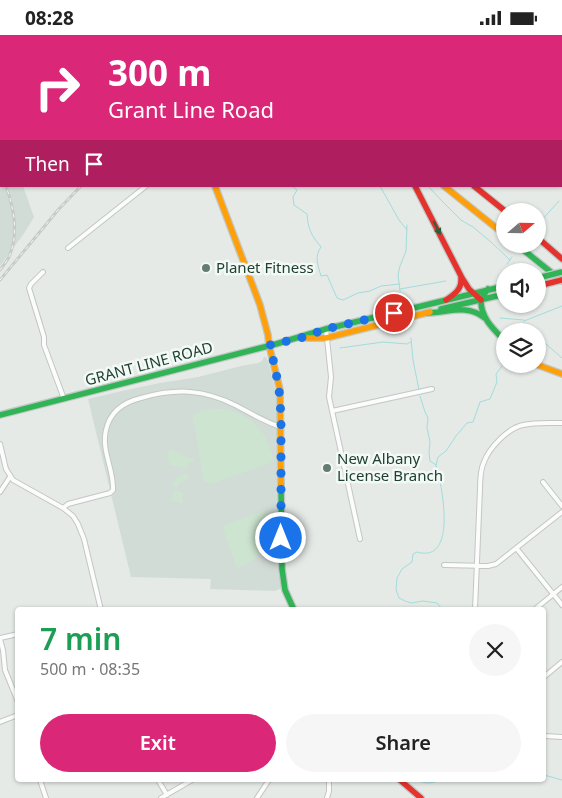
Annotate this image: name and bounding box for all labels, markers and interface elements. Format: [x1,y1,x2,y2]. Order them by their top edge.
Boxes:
text: 08:28 [25,5,74,31]
text: 300 m [108,49,211,96]
icon: right [25,55,90,120]
text: Grant Line Road [108,94,274,124]
icon: arrive [80,150,108,178]
text: Then [25,151,70,177]
north arrow [496,203,546,253]
map controls [496,203,546,373]
one-way arrow [433,221,441,236]
place label: Planet Fitness [216,257,314,277]
marker: Planet Fitness [200,262,212,274]
button: sound [496,263,546,313]
pin [373,292,415,334]
icon: arrive [380,299,408,327]
button: layers [496,323,546,373]
street label: GRANT LINE ROAD [83,336,215,390]
place label: New Albany License Branch [337,448,443,485]
marker: New Albany License Branch [321,462,333,474]
position arrow [254,511,306,563]
text: 7 min [40,618,121,659]
button: close [469,624,521,676]
text: 500 m · 08:35 [40,658,140,680]
button: Exit [40,714,276,772]
button: Share [286,714,521,772]

